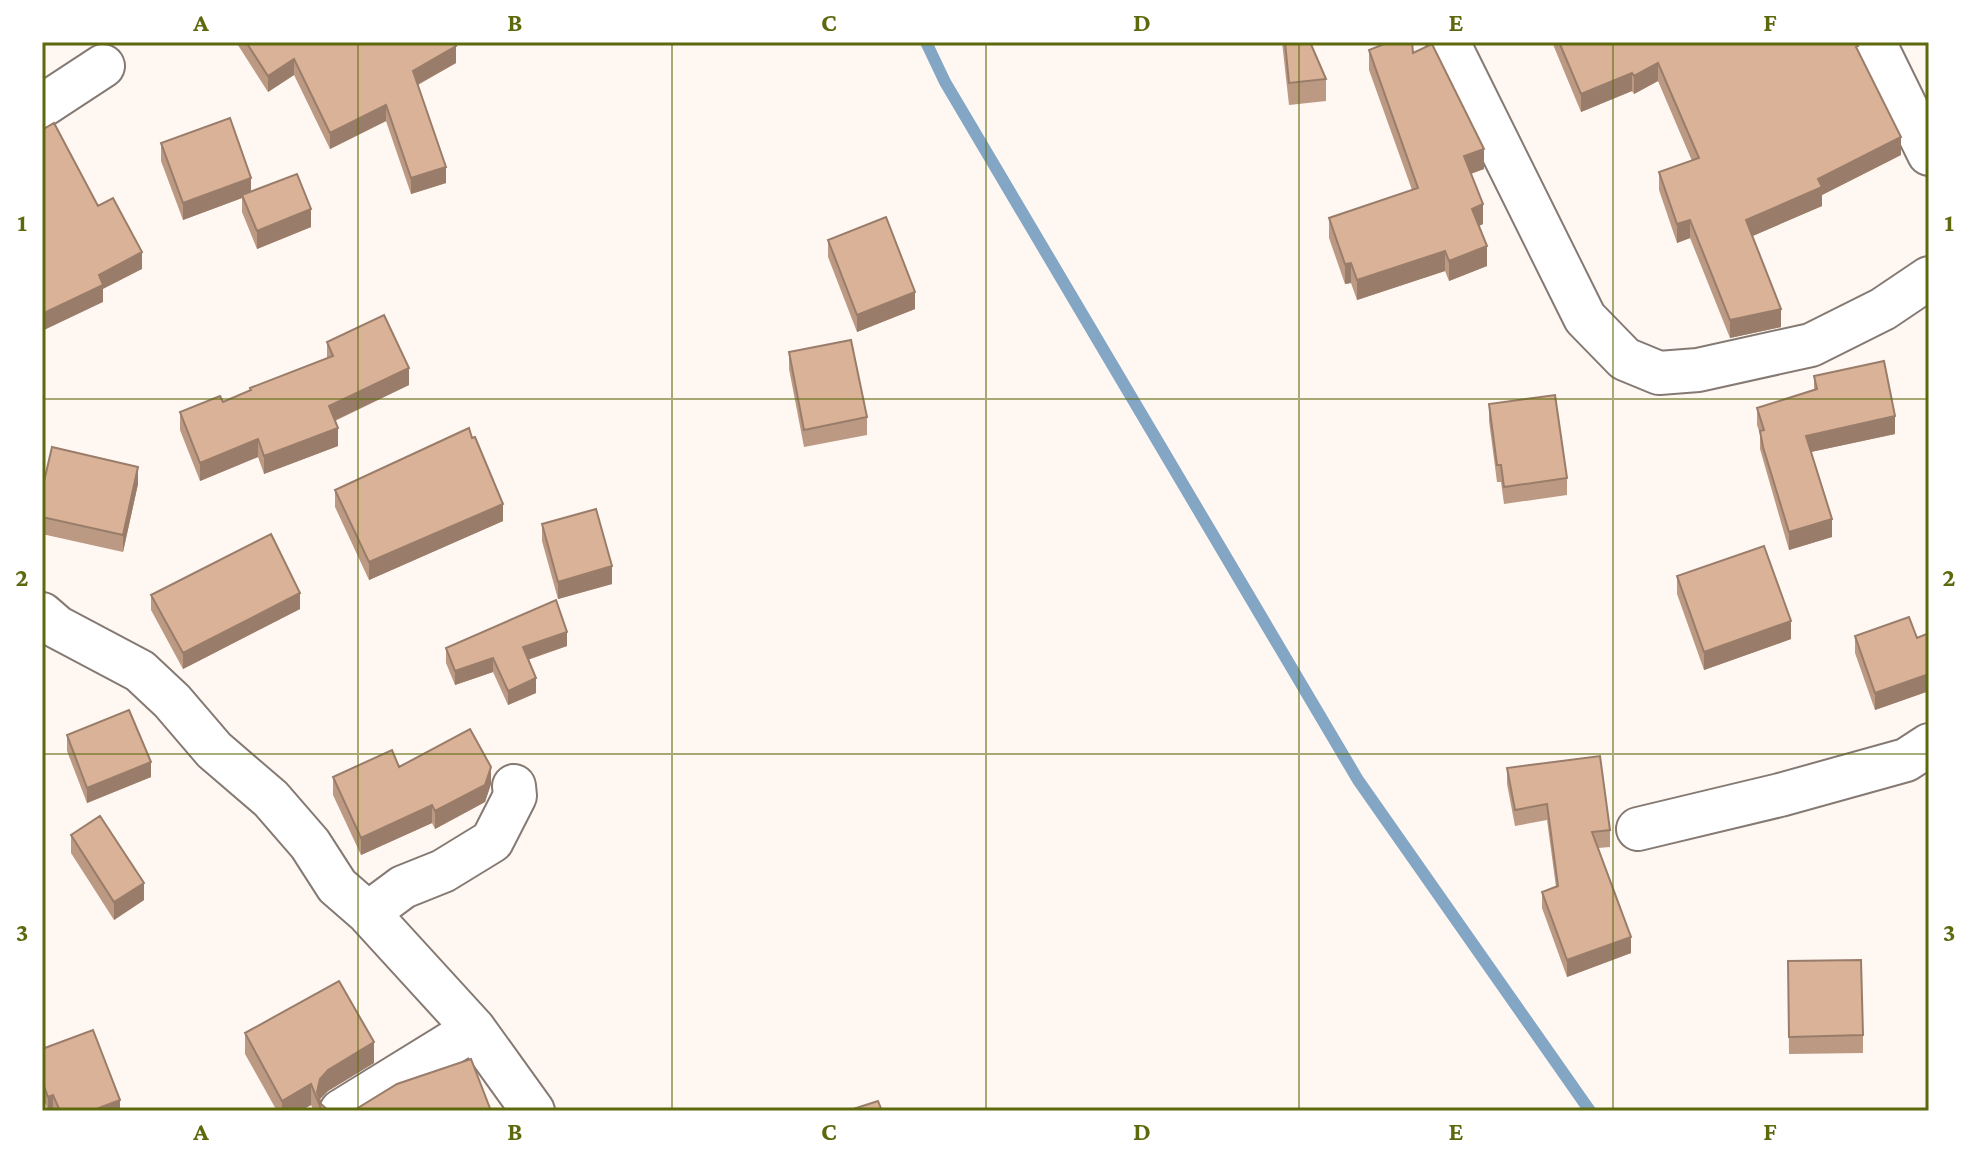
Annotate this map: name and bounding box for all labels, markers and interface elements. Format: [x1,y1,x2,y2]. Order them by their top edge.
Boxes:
text: A [192,8,209,37]
text: B [507,8,523,37]
text: C [821,8,837,37]
text: D [1133,8,1151,37]
text: E [1449,8,1464,37]
text: F [1763,8,1777,37]
text: 1 [17,208,27,237]
text: 1 [1944,208,1954,237]
text: 2 [15,563,29,592]
text: 2 [1942,563,1956,592]
text: 3 [16,918,28,947]
text: 3 [1943,918,1955,947]
text: A [192,1117,209,1146]
text: B [507,1117,523,1146]
text: C [821,1117,837,1146]
text: D [1133,1117,1151,1146]
text: E [1449,1117,1464,1146]
text: F [1763,1117,1777,1146]

